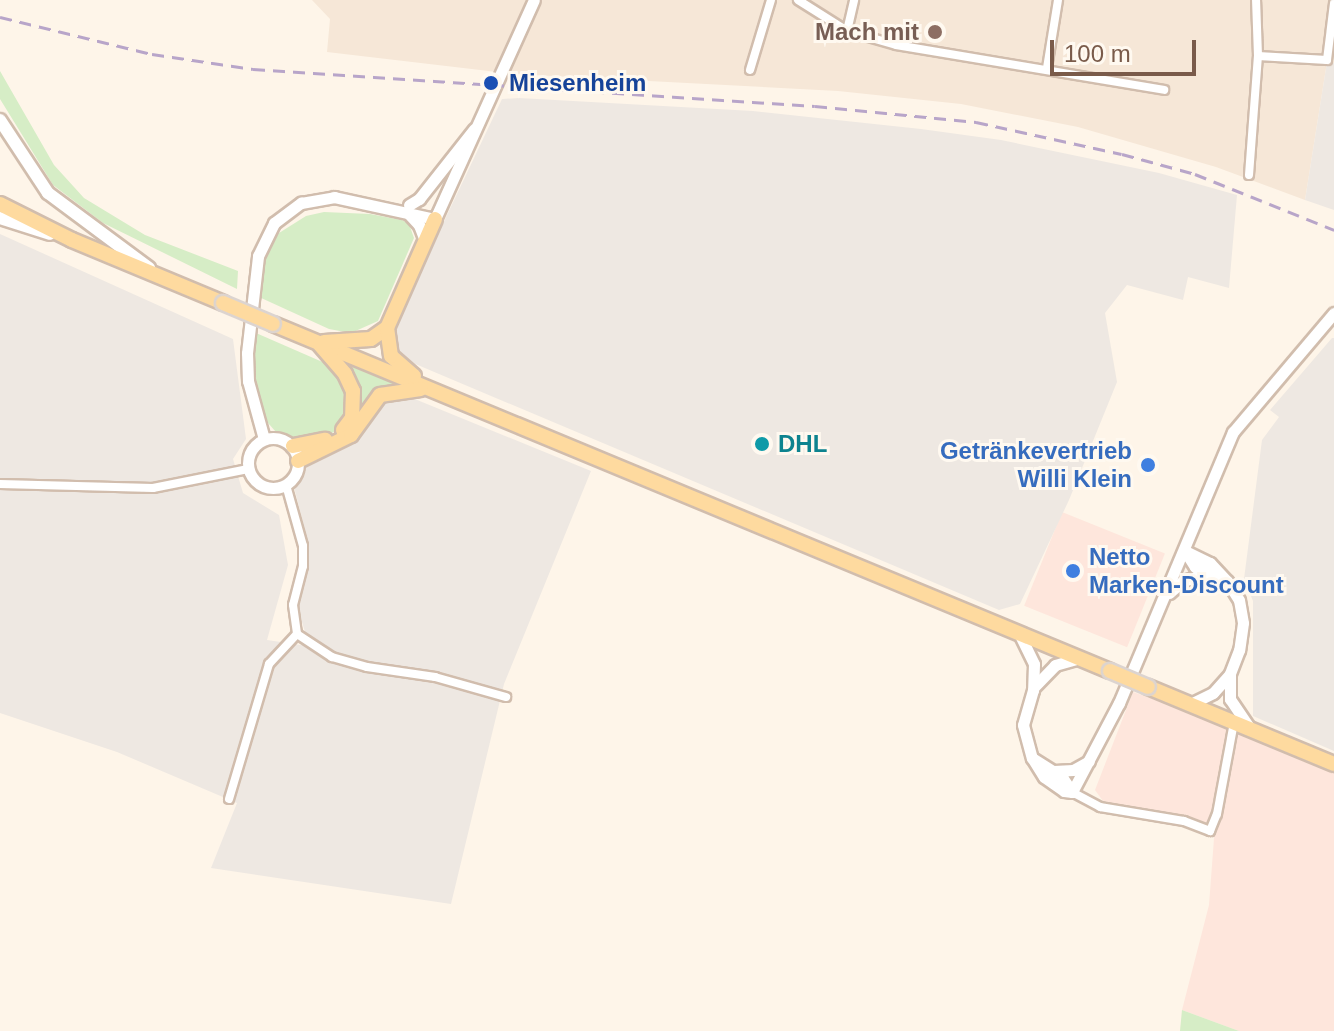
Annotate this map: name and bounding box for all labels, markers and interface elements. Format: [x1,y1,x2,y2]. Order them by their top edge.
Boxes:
place label: Mach mit [815,18,919,46]
marker: Mach mit [926,23,944,41]
scale bar [1054,24,1200,74]
text: 100 m [1064,40,1131,67]
place label: Miesenheim [509,69,646,97]
marker: Miesenheim [480,72,502,94]
place label: DHL [778,430,827,458]
marker: DHL [753,435,771,453]
place label: Getränkevertrieb Willi Klein [940,437,1132,493]
marker: Getränkevertrieb Willi Klein [1139,456,1157,474]
place label: Netto Marken-Discount [1089,543,1284,599]
marker: Netto Marken-Discount [1064,562,1082,580]

